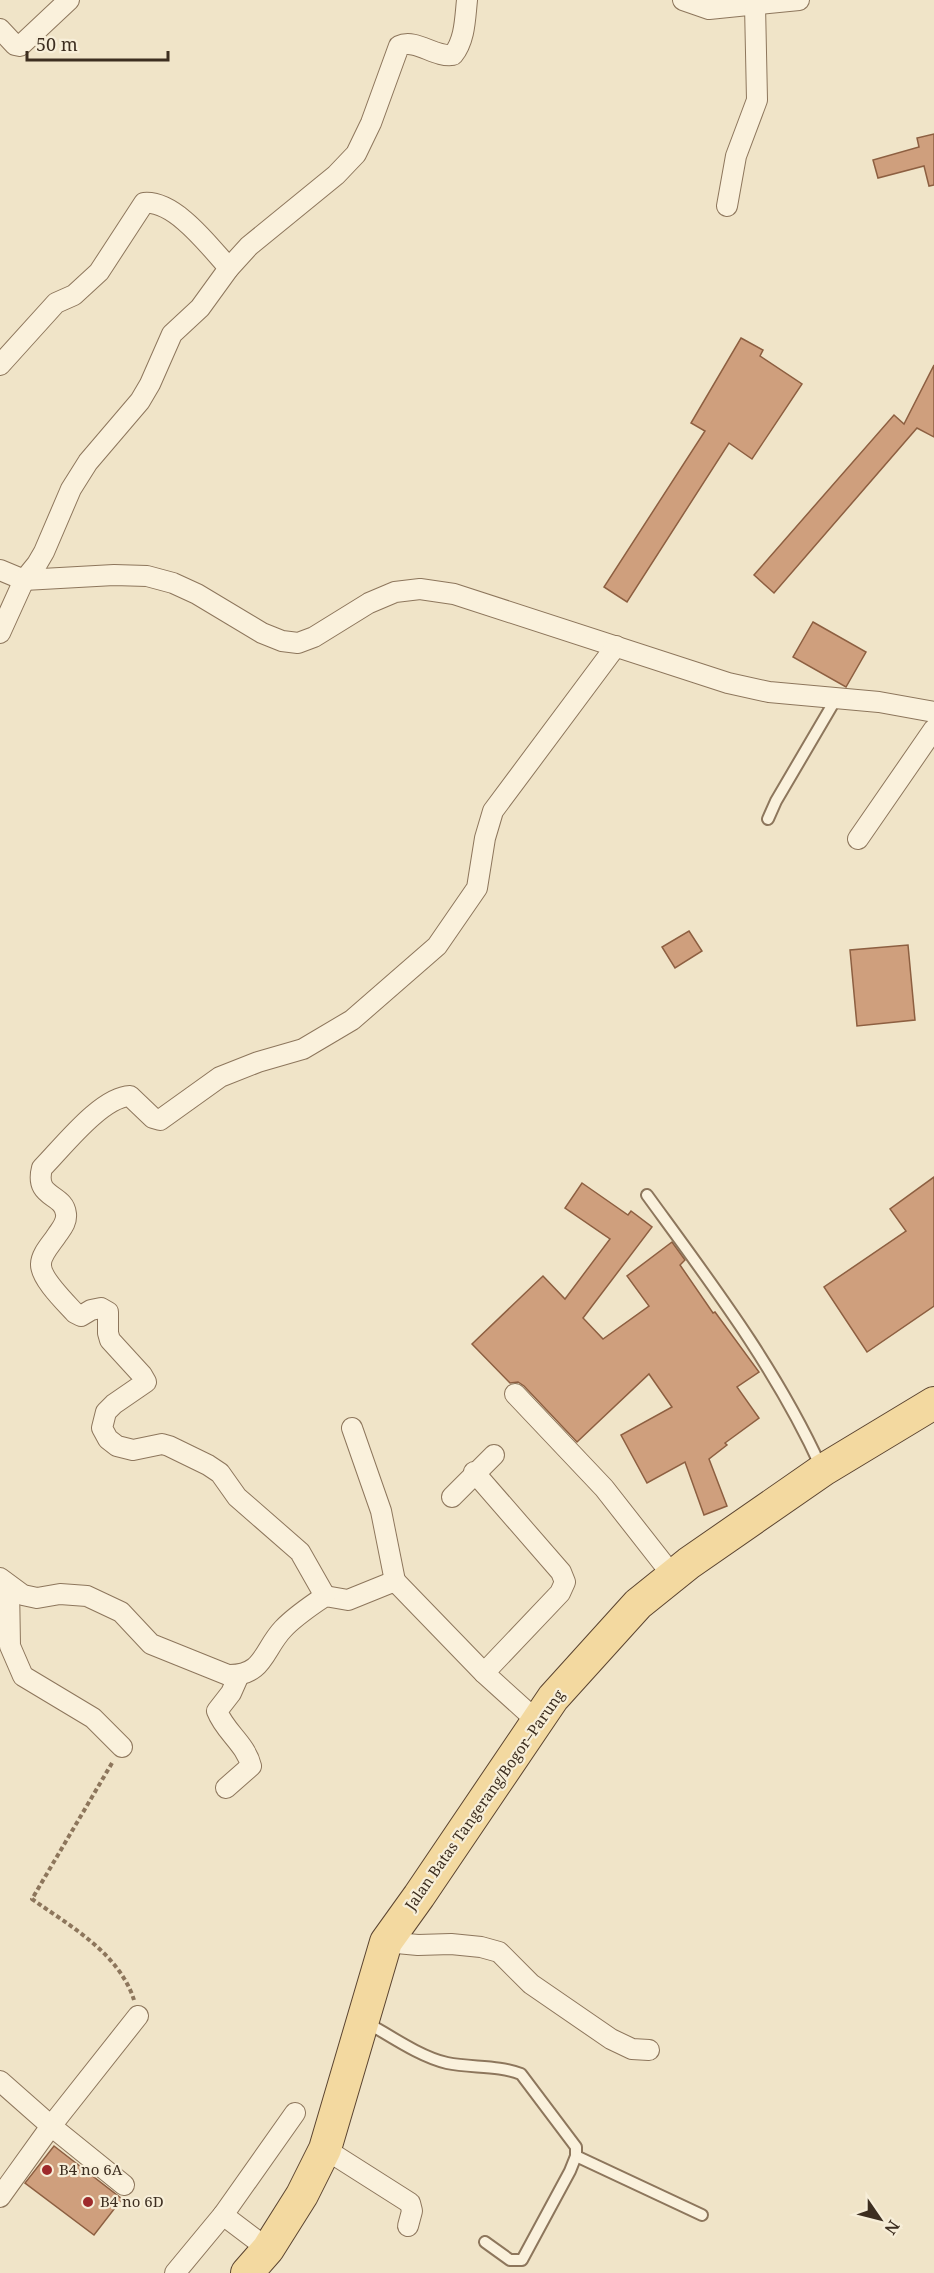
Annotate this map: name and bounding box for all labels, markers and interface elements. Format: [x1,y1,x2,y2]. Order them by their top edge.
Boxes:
scale bar [27,24,168,62]
text: 50 m [36,32,78,56]
street label: Jalan Batas Tangerang/Bogor–Parung [399,1685,568,1914]
place label: B4 no 6A [59,2159,123,2179]
marker: B4 no 6A [40,2163,54,2177]
north arrow [850,2189,910,2249]
place label: B4 no 6D [100,2191,164,2211]
marker: B4 no 6D [81,2195,95,2209]
text: N [879,2216,905,2239]

